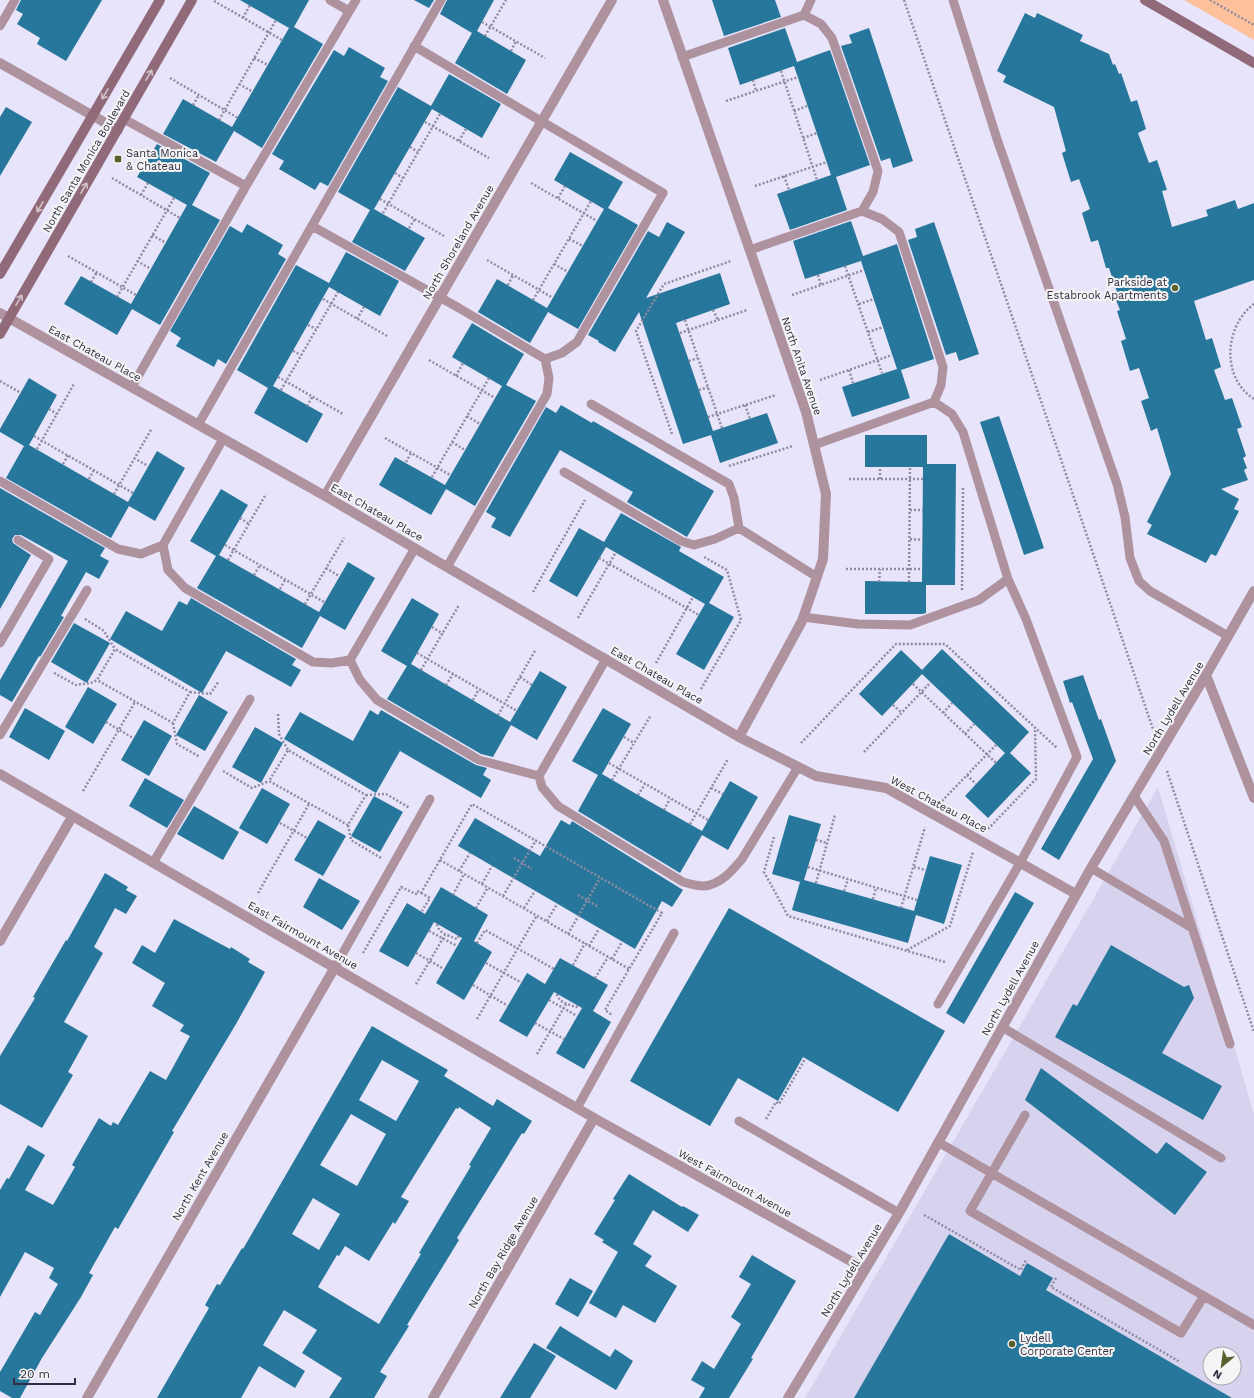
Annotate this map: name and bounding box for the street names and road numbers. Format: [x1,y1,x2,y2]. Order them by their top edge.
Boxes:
street label: North Santa Monica Boulevard [40,88,133,235]
street label: North Shoreland Avenue [420,182,497,302]
street label: North Anita Avenue [779,315,824,417]
street label: East Chateau Place [46,322,144,384]
street label: East Chateau Place [328,481,425,544]
street label: East Chateau Place [608,644,705,707]
street label: North Lydell Avenue [1140,659,1207,757]
street label: West Chateau Place [888,773,989,835]
street label: East Fairmount Avenue [246,899,360,972]
street label: North Lydell Avenue [979,938,1042,1038]
street label: North Kent Avenue [170,1129,231,1223]
street label: West Fairmount Avenue [676,1147,794,1220]
street label: North Bay Ridge Avenue [466,1194,541,1311]
street label: North Lydell Avenue [818,1221,885,1319]

